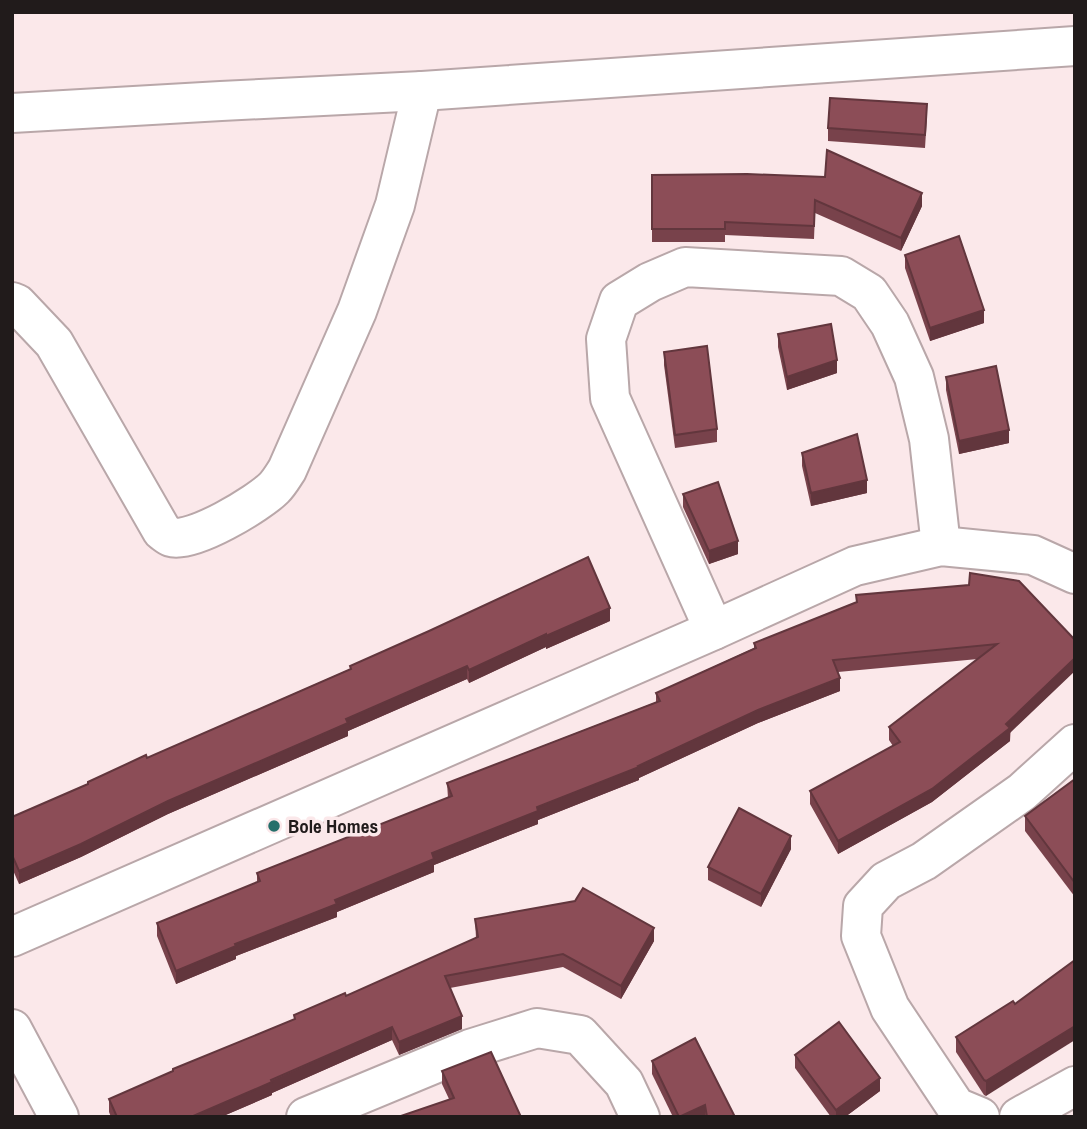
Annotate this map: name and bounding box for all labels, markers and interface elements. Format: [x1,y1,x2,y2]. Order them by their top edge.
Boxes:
place label: Bole Homes [288,813,378,839]
marker: Bole Homes [266,818,282,834]

